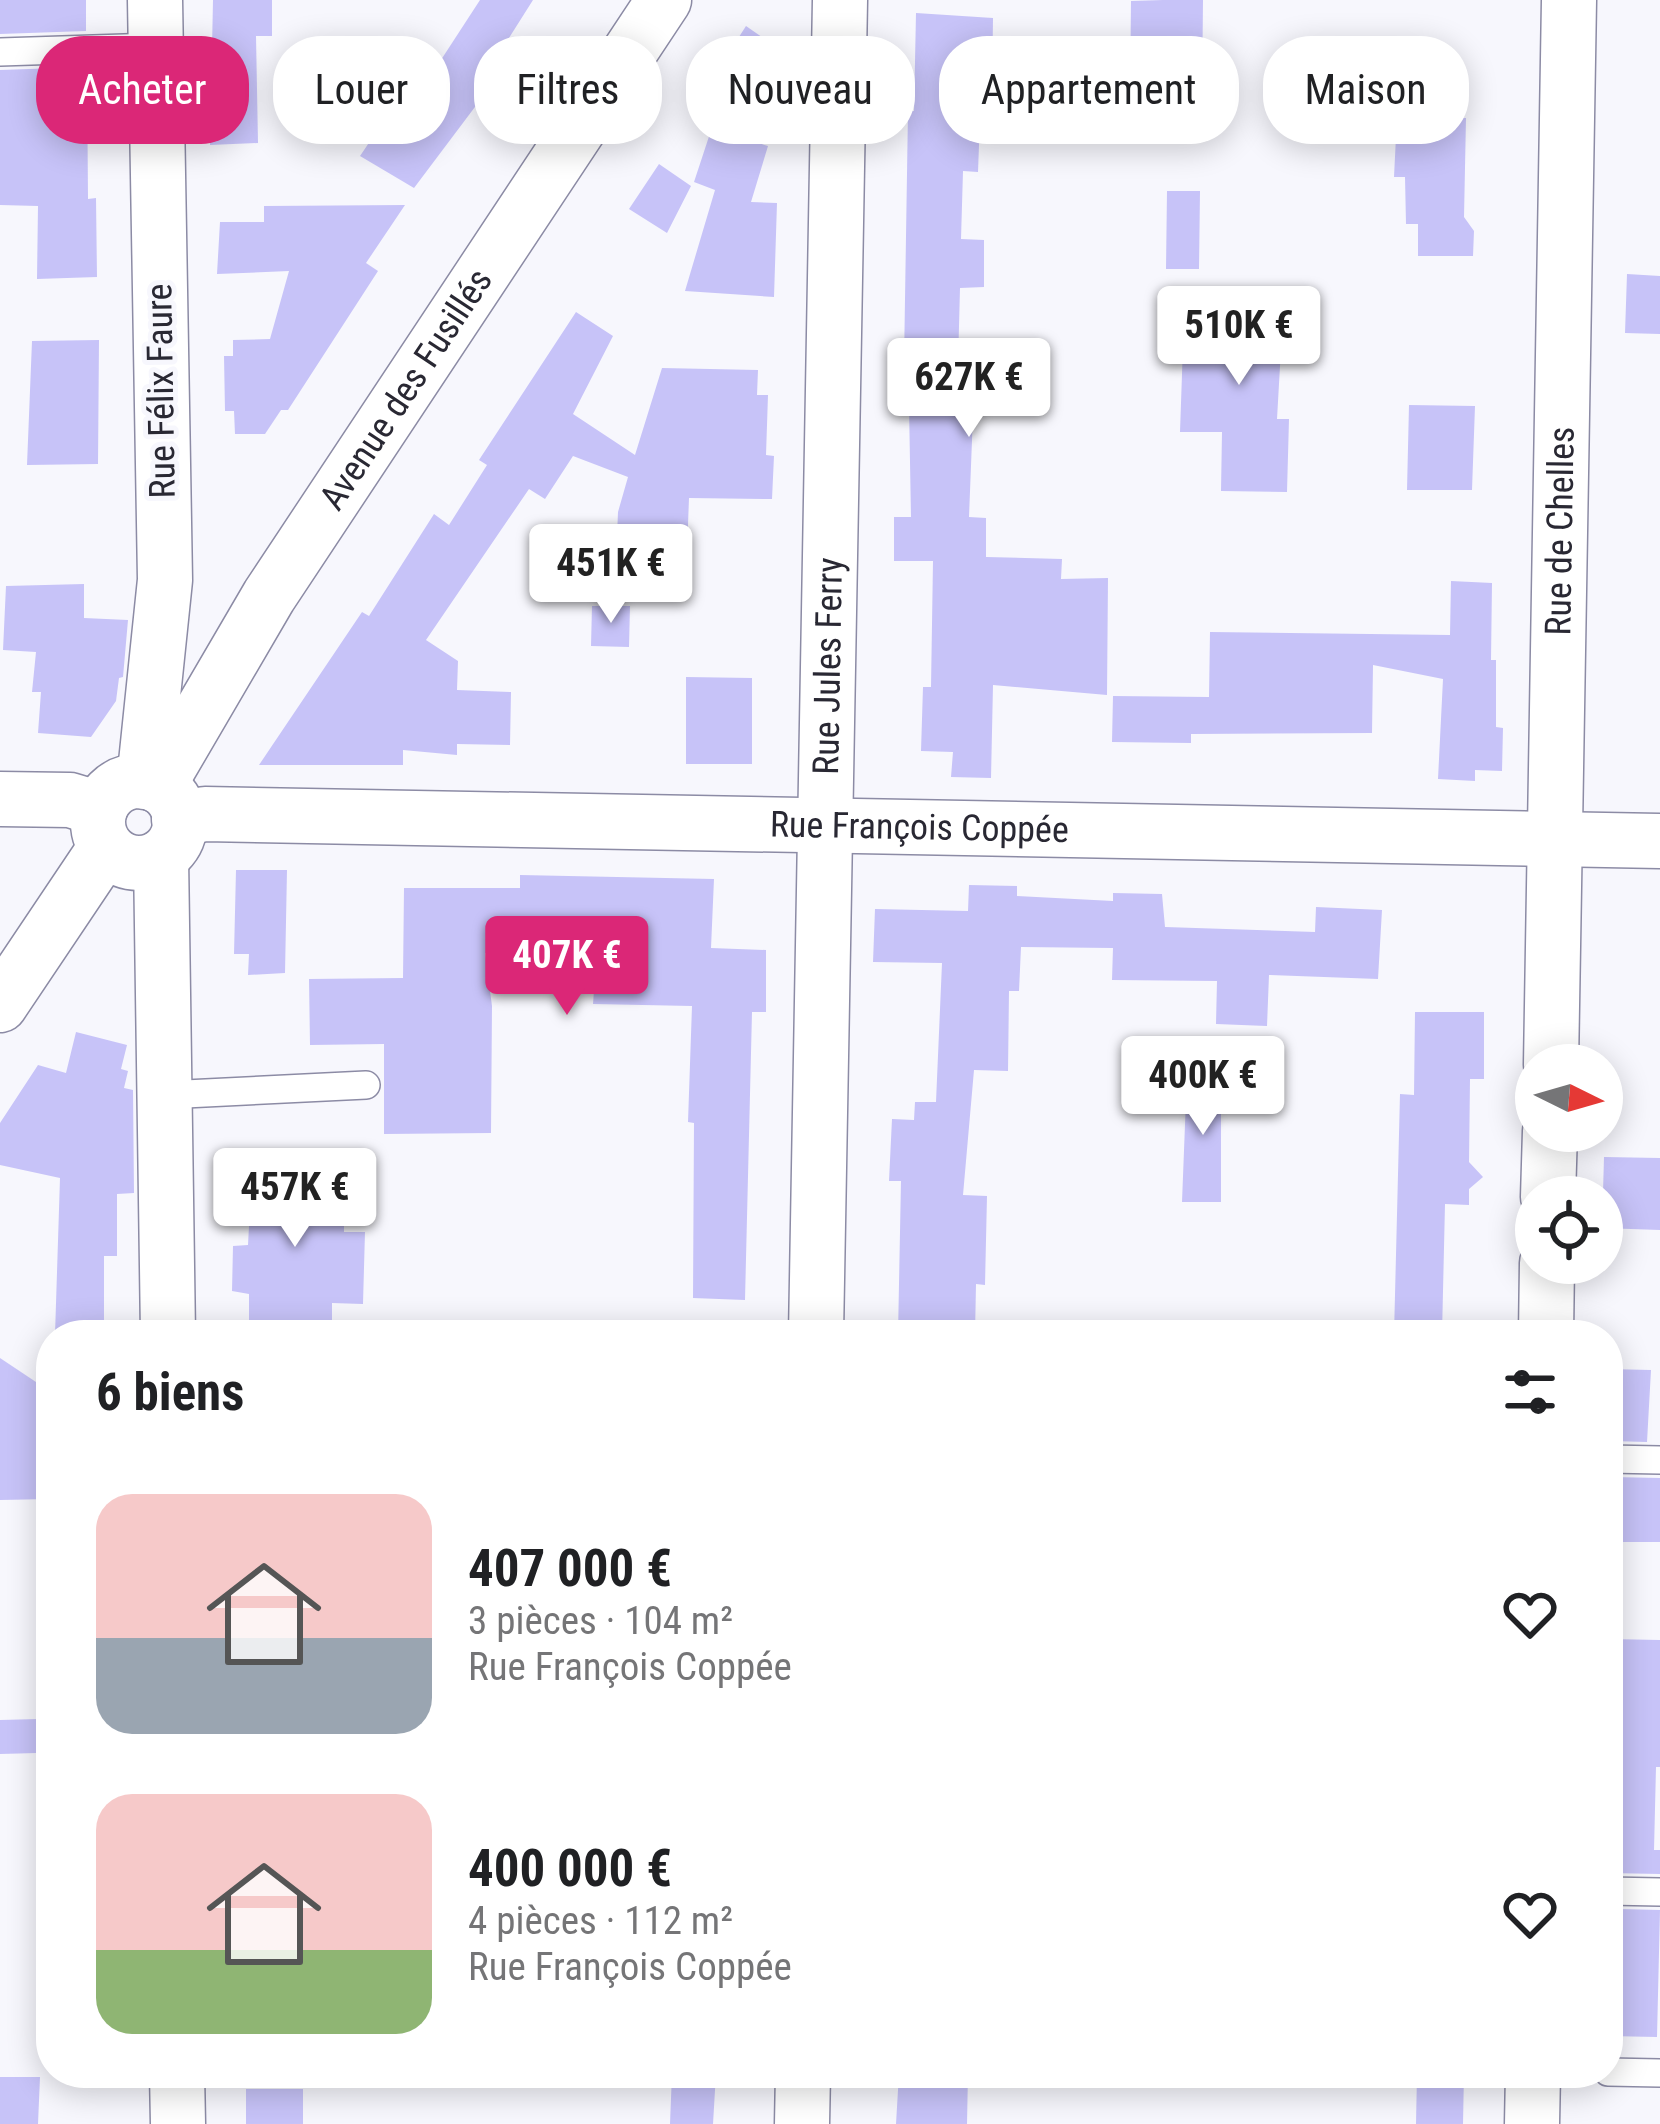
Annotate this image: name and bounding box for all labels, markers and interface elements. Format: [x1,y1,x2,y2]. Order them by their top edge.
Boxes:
chip: Acheter [36,36,249,144]
chip: Louer [273,36,450,144]
chip: Filtres [474,36,662,144]
chip: Nouveau [686,36,915,144]
chip: Appartement [939,36,1239,144]
chip: Maison [1263,36,1469,144]
street label: Avenue des Fusillés [311,261,501,518]
street label: Rue Félix Faure [138,283,184,499]
pin: 510K € [1141,286,1337,388]
text: 510K € [1184,302,1294,348]
pin: 627K € [871,338,1067,440]
text: 627K € [914,354,1024,400]
street label: Rue de Chelles [1537,426,1583,636]
pin: 451K € [513,524,709,626]
text: 451K € [556,540,666,586]
street label: Rue Jules Ferry [805,557,851,775]
street label: Rue François Coppée [770,803,1069,851]
pin: 407K € [469,916,665,1018]
text: 407K € [512,932,622,978]
pin: 400K € [1105,1036,1301,1138]
north arrow [1515,1044,1623,1152]
map controls [1515,1044,1623,1284]
text: 400K € [1148,1052,1258,1098]
pin: 457K € [197,1148,393,1250]
text: 457K € [240,1164,350,1210]
button: locate [1515,1176,1623,1284]
icon: filters [1497,1359,1563,1425]
text: 6 biens [96,1363,244,1422]
text: 407 000 € [468,1539,672,1598]
icon: home [192,1542,336,1686]
icon: heart [1497,1581,1563,1647]
text: 3 pièces · 104 m² [468,1598,733,1644]
text: Rue François Coppée [468,1644,792,1690]
text: 400 000 € [468,1839,672,1898]
icon: home [192,1842,336,1986]
icon: heart [1497,1881,1563,1947]
text: 4 pièces · 112 m² [468,1898,733,1944]
text: Rue François Coppée [468,1944,792,1990]

